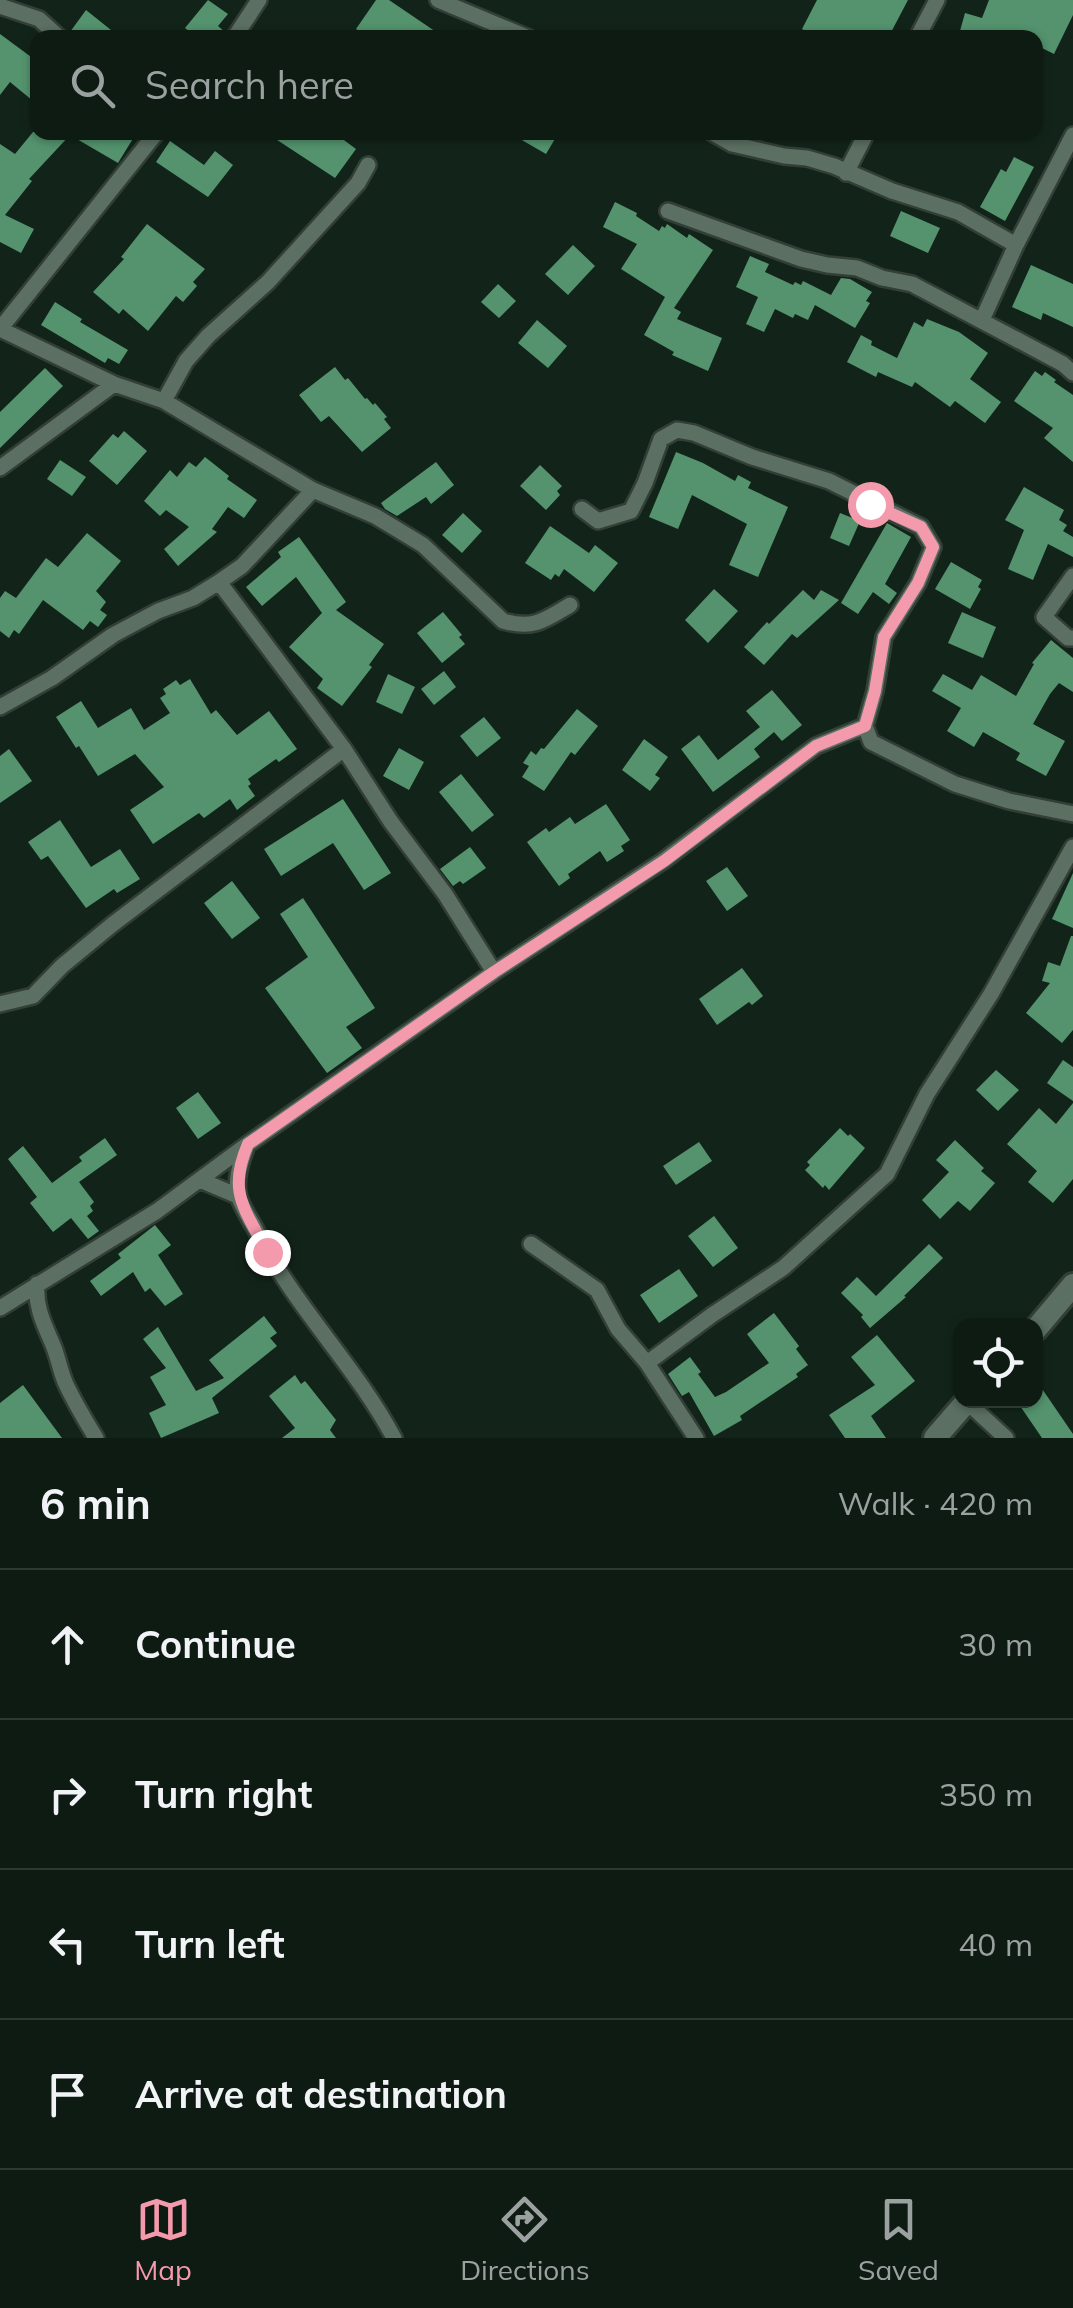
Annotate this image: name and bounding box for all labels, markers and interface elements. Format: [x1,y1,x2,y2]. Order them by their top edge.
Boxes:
search box [30,30,1043,140]
icon: search [65,58,120,113]
text: Search here [145,61,354,109]
route start [848,482,894,528]
route end [245,1230,291,1276]
map controls [953,1318,1043,1408]
button: locate [953,1318,1043,1408]
text: 6 min [40,1477,151,1530]
text: Walk · 420 m [838,1483,1033,1523]
icon: ahead [40,1617,95,1672]
text: Continue [135,1620,296,1668]
text: 30 m [958,1624,1033,1664]
icon: right [40,1767,95,1822]
text: Turn right [135,1770,312,1818]
text: 350 m [939,1774,1033,1814]
icon: left [40,1917,95,1972]
text: Turn left [135,1920,285,1968]
text: 40 m [958,1924,1033,1964]
icon: arrive [40,2067,95,2122]
text: Arrive at destination [135,2070,507,2118]
tab: Map [134,2192,192,2287]
tab: Directions [460,2192,590,2287]
tab: Saved [858,2192,939,2287]

